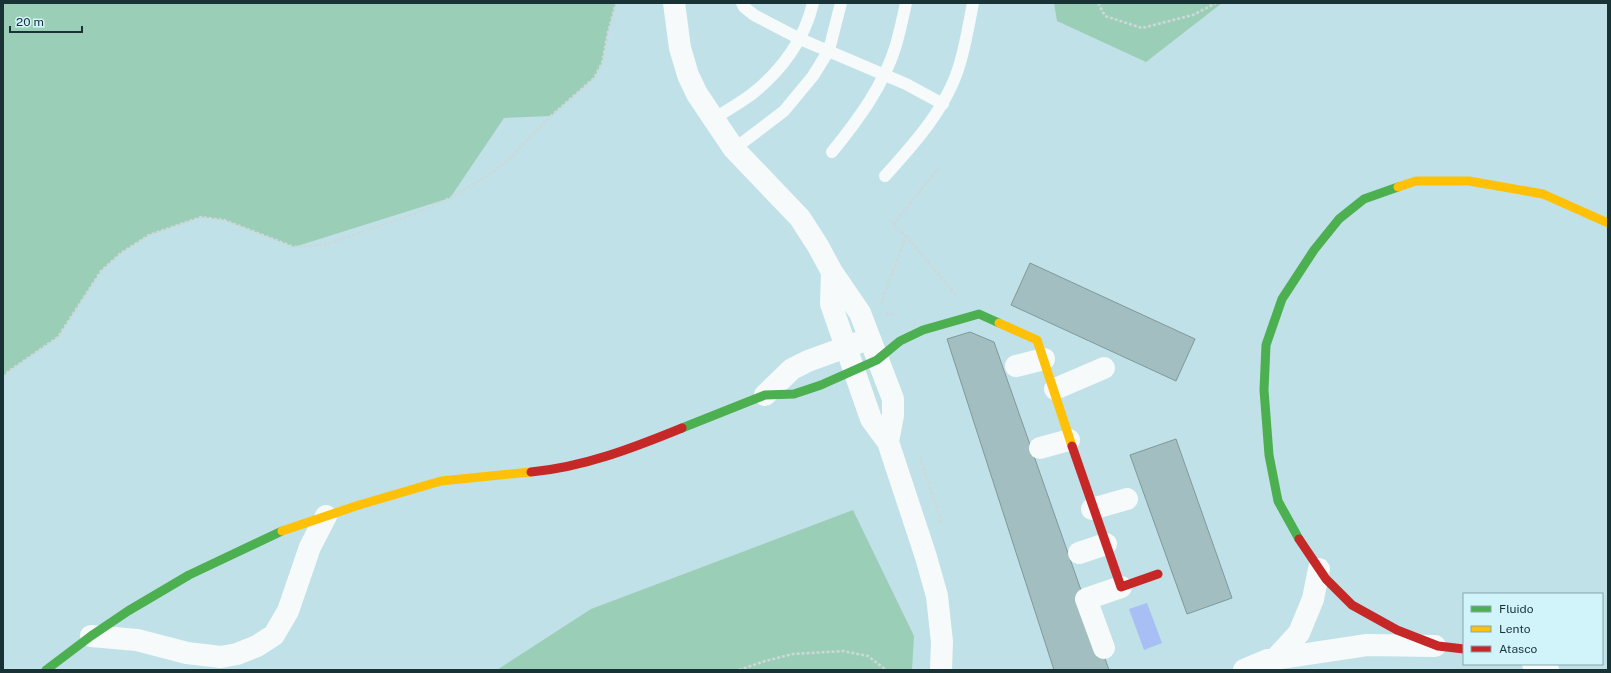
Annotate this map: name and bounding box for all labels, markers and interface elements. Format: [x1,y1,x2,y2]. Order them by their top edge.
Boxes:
scale bar [10,8,82,34]
text: 20 m [16,15,44,29]
legend [1463,593,1603,665]
text: Fluido [1499,602,1534,616]
text: Lento [1499,622,1531,636]
text: Atasco [1499,642,1538,656]

